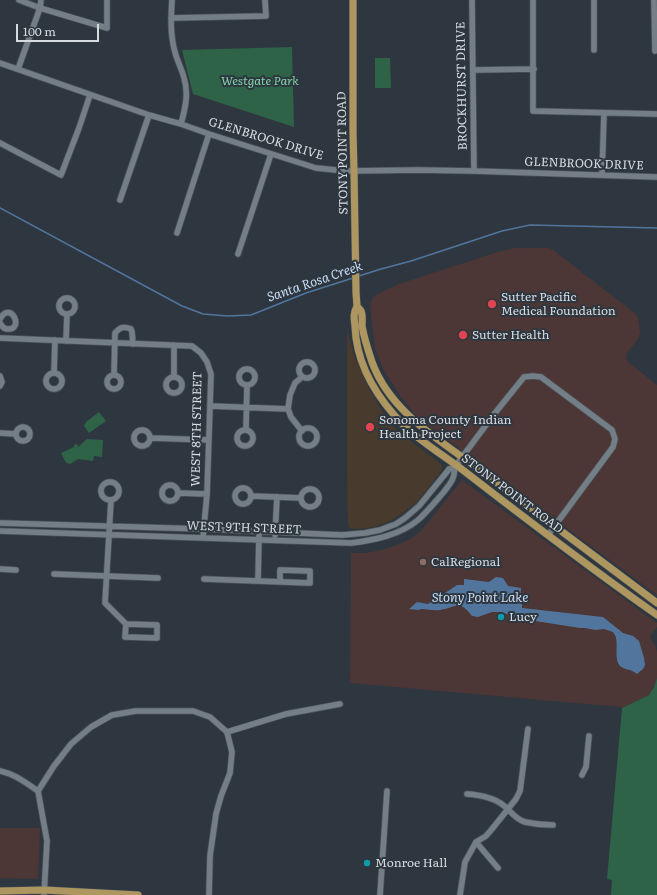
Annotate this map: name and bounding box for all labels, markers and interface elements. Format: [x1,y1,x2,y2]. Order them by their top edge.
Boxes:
scale bar [18,16,101,42]
text: 100 m [23,22,56,40]
street label: BROCKHURST DRIVE [454,22,470,150]
park label: Westgate Park [221,74,299,88]
street label: STONY POINT ROAD [335,91,351,215]
street label: GLENBROOK DRIVE [207,115,325,163]
street label: GLENBROOK DRIVE [524,155,644,173]
water label: Santa Rosa Creek [265,258,365,306]
place label: Sutter Pacific Medical Foundation [501,290,616,318]
marker: Sutter Pacific Medical Foundation [486,298,498,310]
place label: Sutter Health [472,328,549,342]
marker: Sutter Health [457,329,469,341]
street label: WEST 8TH STREET [189,371,205,487]
place label: Sonoma County Indian Health Project [379,413,511,441]
marker: Sonoma County Indian Health Project [364,421,376,433]
street label: STONY POINT ROAD [458,451,566,537]
street label: WEST 9TH STREET [186,519,302,537]
place label: CalRegional [431,555,500,569]
marker: CalRegional [418,557,428,567]
water label: Stony Point Lake [432,590,528,606]
place label: Lucy [509,610,537,624]
marker: Lucy [496,612,506,622]
place label: Monroe Hall [375,856,447,870]
marker: Monroe Hall [362,858,372,868]

